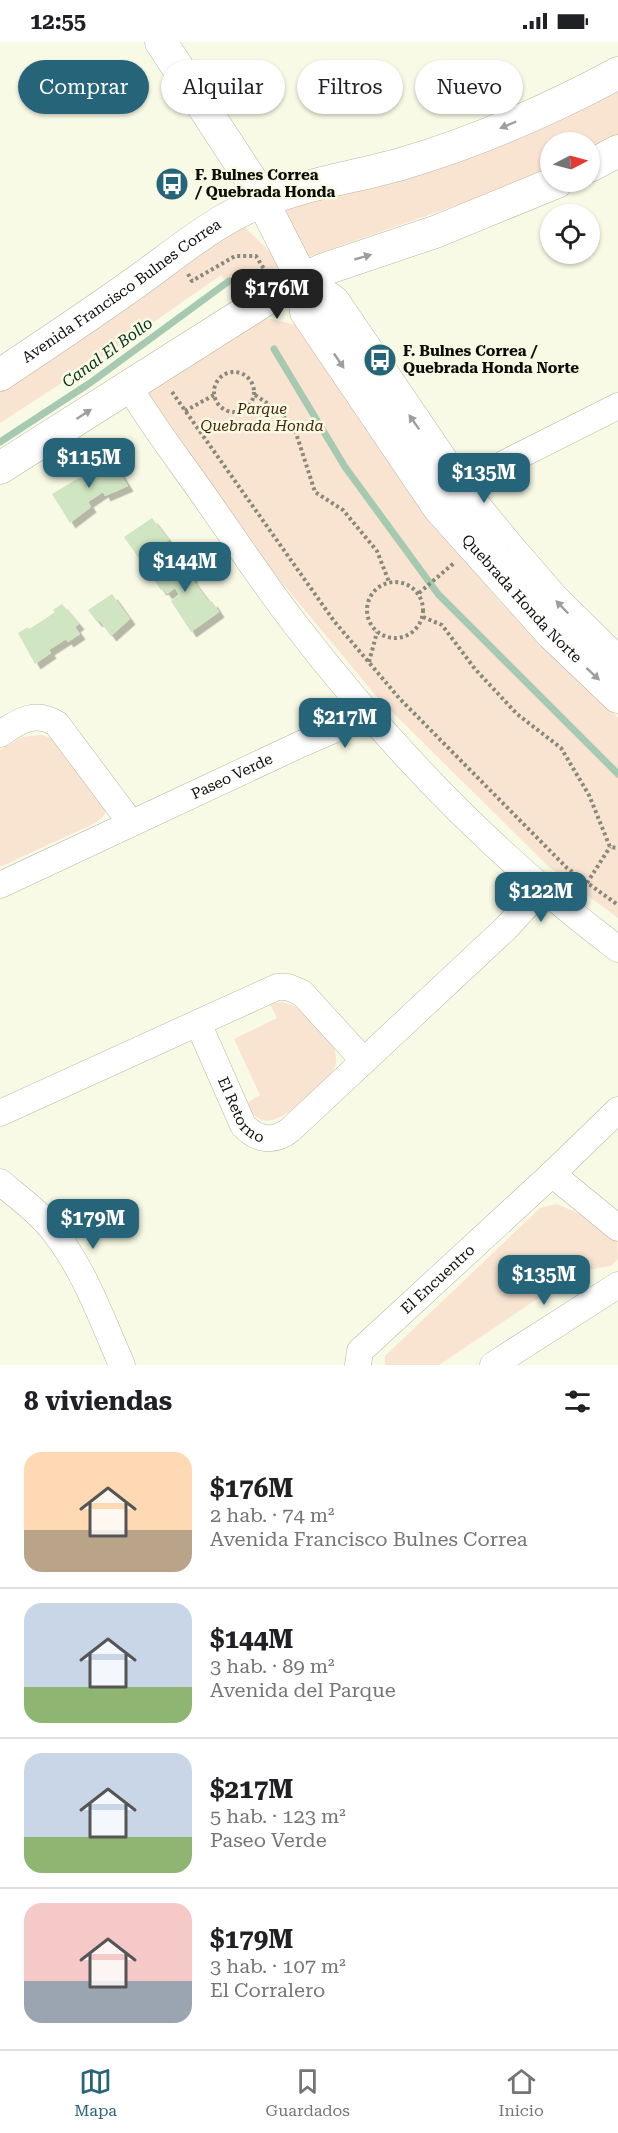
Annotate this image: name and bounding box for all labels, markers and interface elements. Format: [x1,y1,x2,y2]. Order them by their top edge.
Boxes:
text: 12:55 [30,9,86,34]
chip: Comprar [18,60,149,114]
chip: Alquilar [161,60,285,114]
chip: Filtros [297,60,403,114]
chip: Nuevo [415,60,523,114]
one-way arrow [499,120,517,130]
north arrow [540,132,600,192]
map controls [540,132,600,264]
bus stop icon: F. Bulnes Correa / Quebrada Honda [154,166,190,202]
place label: F. Bulnes Correa / Quebrada Honda [194,166,336,201]
button: locate [540,204,600,264]
street label: Avenida Francisco Bulnes Correa [19,215,224,367]
one-way arrow [354,251,372,261]
pin: $176M [235,269,319,320]
text: $176M [245,276,309,300]
water label: Canal El Bollo [58,313,156,392]
bus stop icon: F. Bulnes Correa / Quebrada Honda Norte [362,342,398,378]
place label: F. Bulnes Correa / Quebrada Honda Norte [403,342,579,377]
one-way arrow [333,352,345,368]
park label: Parque Quebrada Honda [201,400,323,435]
one-way arrow [76,408,92,419]
one-way arrow [409,414,420,430]
pin: $115M [47,438,131,489]
text: $115M [57,445,121,469]
pin: $135M [442,453,526,504]
text: $135M [452,460,516,484]
street label: Quebrada Honda Norte [458,531,586,667]
pin: $144M [143,542,227,593]
text: $144M [153,549,217,573]
one-way arrow [555,601,569,615]
one-way arrow [586,666,600,680]
pin: $217M [303,698,387,749]
text: $217M [313,705,377,729]
street label: Paseo Verde [188,750,275,803]
pin: $122M [499,872,583,923]
text: $122M [509,879,573,903]
street label: El Retorno [214,1074,266,1147]
pin: $179M [51,1199,135,1250]
text: $179M [61,1206,125,1230]
street label: El Encuentro [397,1241,478,1318]
pin: $135M [502,1255,586,1306]
text: $135M [512,1262,576,1286]
icon: filters [561,1385,594,1418]
text: 8 viviendas [24,1386,172,1416]
text: $176M [210,1473,293,1503]
icon: home [72,1476,144,1548]
text: 2 hab. · 74 m² [210,1503,334,1527]
text: Avenida Francisco Bulnes Correa [210,1527,528,1551]
text: $144M [210,1624,293,1654]
icon: home [72,1627,144,1699]
text: 3 hab. · 89 m² [210,1654,334,1678]
text: Avenida del Parque [210,1678,396,1702]
text: $217M [210,1774,293,1804]
icon: home [72,1777,144,1849]
text: 5 hab. · 123 m² [210,1804,346,1828]
text: Paseo Verde [210,1828,327,1852]
text: $179M [210,1924,293,1954]
icon: home [72,1927,144,1999]
text: 3 hab. · 107 m² [210,1954,346,1978]
text: El Corralero [210,1978,325,2002]
tab: Mapa [74,2065,117,2120]
tab: Guardados [266,2065,350,2120]
tab: Inicio [498,2065,544,2120]

